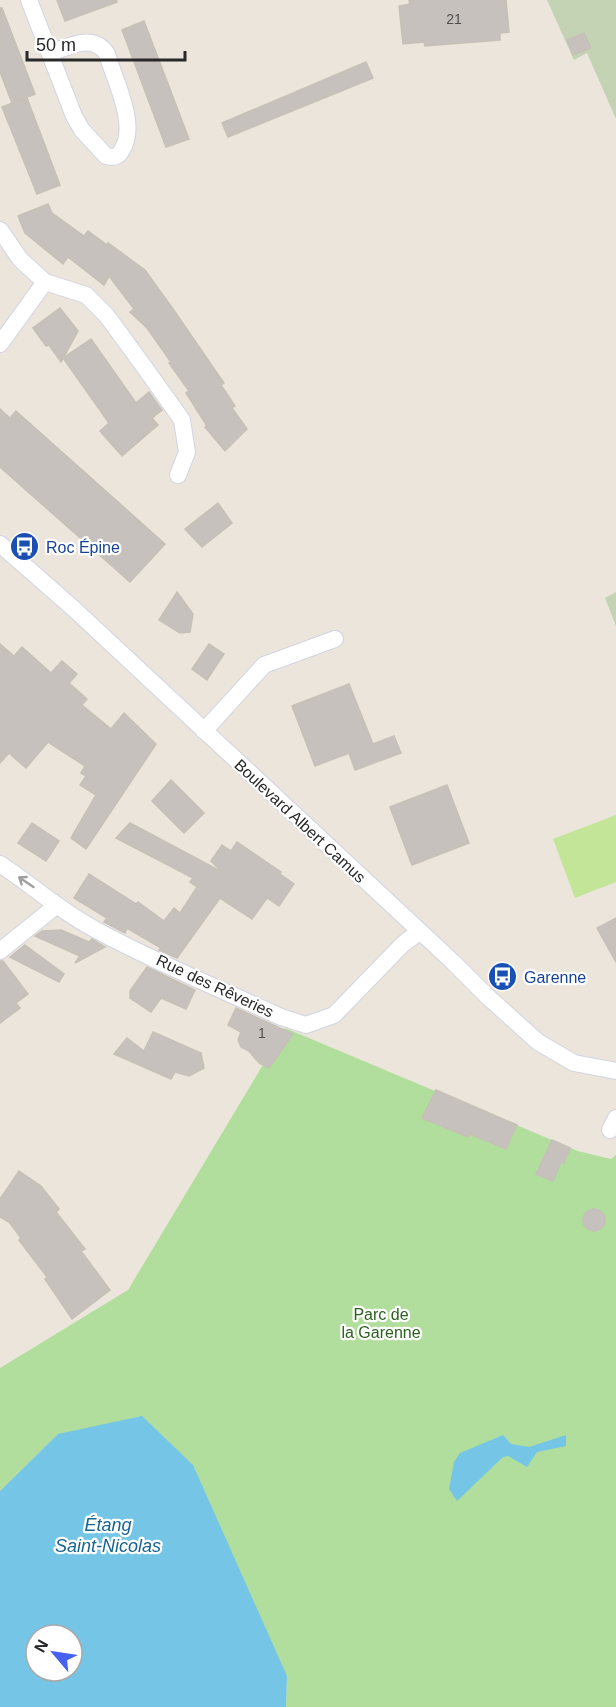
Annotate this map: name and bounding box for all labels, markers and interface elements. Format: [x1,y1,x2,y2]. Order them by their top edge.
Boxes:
house number: 21 [446,11,462,27]
scale bar [27,24,184,62]
text: 50 m [36,35,76,55]
bus stop icon: Roc Épine [9,531,41,563]
place label: Roc Épine [46,538,120,556]
street label: Boulevard Albert Camus [231,756,369,886]
one-way arrow [19,876,35,888]
street label: Rue des Rêveries [154,951,276,1021]
bus stop icon: Garenne [487,961,519,993]
place label: Garenne [524,969,586,986]
house number: 1 [258,1025,266,1041]
park label: Parc de la Garenne [341,1306,421,1341]
water label: Étang Saint-Nicolas [55,1515,161,1556]
north arrow [24,1623,84,1683]
text: N [31,1637,52,1655]

